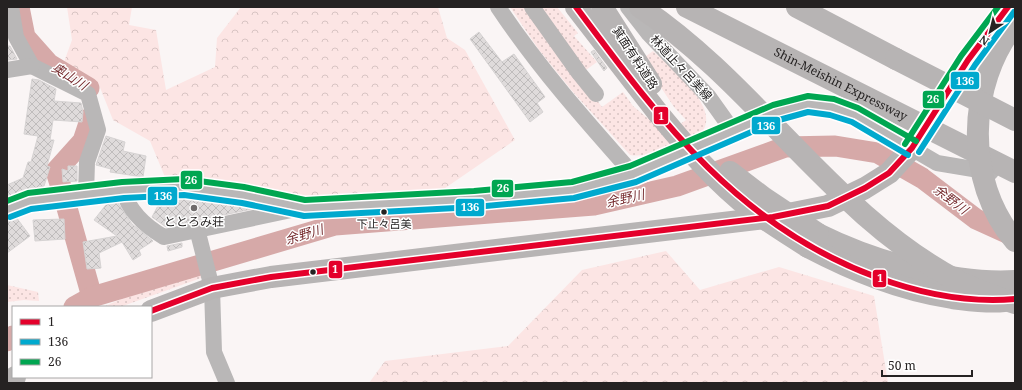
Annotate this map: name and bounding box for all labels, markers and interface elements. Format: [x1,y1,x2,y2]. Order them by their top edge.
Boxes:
north arrow [970,12,1010,52]
street label: 箕面有料道路 [609,23,662,93]
street label: 林道止々呂美線 [646,31,716,104]
text: N [976,32,992,49]
street label: Shin-Meishin Expressway [771,43,911,125]
water label: 奥山川 [49,58,93,95]
line badge: 136 [950,71,980,90]
text: 136 [956,73,974,88]
line badge: 26 [922,90,945,109]
text: 26 [927,91,939,106]
line badge: 1 [653,106,669,125]
text: 1 [658,108,664,123]
line badge: 136 [751,116,781,135]
text: 136 [757,118,775,133]
line badge: 26 [180,170,203,190]
text: 26 [185,172,197,187]
line badge: 26 [491,179,514,198]
text: 26 [497,180,509,195]
water label: 余野川 [930,180,974,219]
water label: 余野川 [604,184,648,211]
line badge: 136 [147,186,178,206]
text: 136 [154,188,172,203]
line badge: 136 [455,198,485,217]
text: 136 [461,199,479,214]
marker: ととろみ荘 [189,203,199,213]
marker: 下止々呂美 [379,207,389,217]
place label: ととろみ荘 [164,213,224,230]
place label: 下止々呂美 [357,216,412,231]
water label: 余野川 [283,219,327,248]
line badge: 1 [328,260,343,279]
text: 1 [332,261,338,276]
unlabelled marker [308,267,318,277]
line badge: 1 [872,269,887,288]
text: 1 [877,270,883,285]
legend [12,306,152,378]
text: 1 [48,313,55,330]
text: 136 [48,333,68,350]
scale bar [882,352,972,378]
text: 26 [48,353,62,370]
text: 50 m [888,357,916,374]

